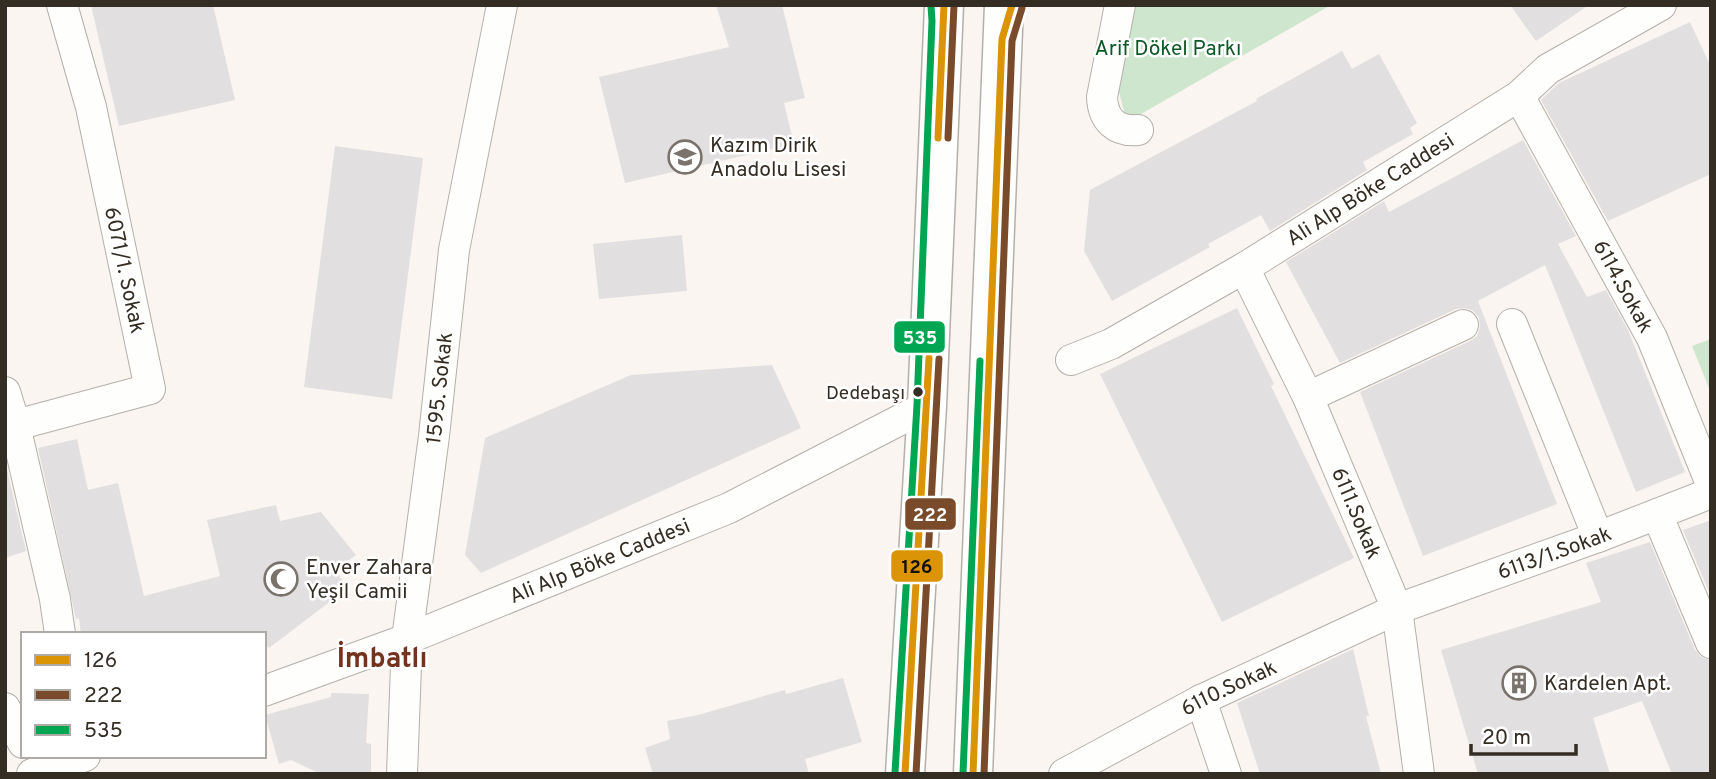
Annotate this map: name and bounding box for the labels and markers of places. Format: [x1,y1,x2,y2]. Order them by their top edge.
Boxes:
place label: Kazım Dirik Anadolu Lisesi [710,133,846,184]
school or university icon: Kazım Dirik Anadolu Lisesi [666,138,704,176]
place label: Dedebaşı [826,382,905,406]
marker: Dedebaşı [911,385,925,399]
place label: Enver Zahara Yeşil Camii [306,555,432,606]
mosque icon: Enver Zahara Yeşil Camii [262,560,300,598]
building icon: Kardelen Apt. [1500,664,1538,702]
place label: Kardelen Apt. [1544,671,1671,698]

